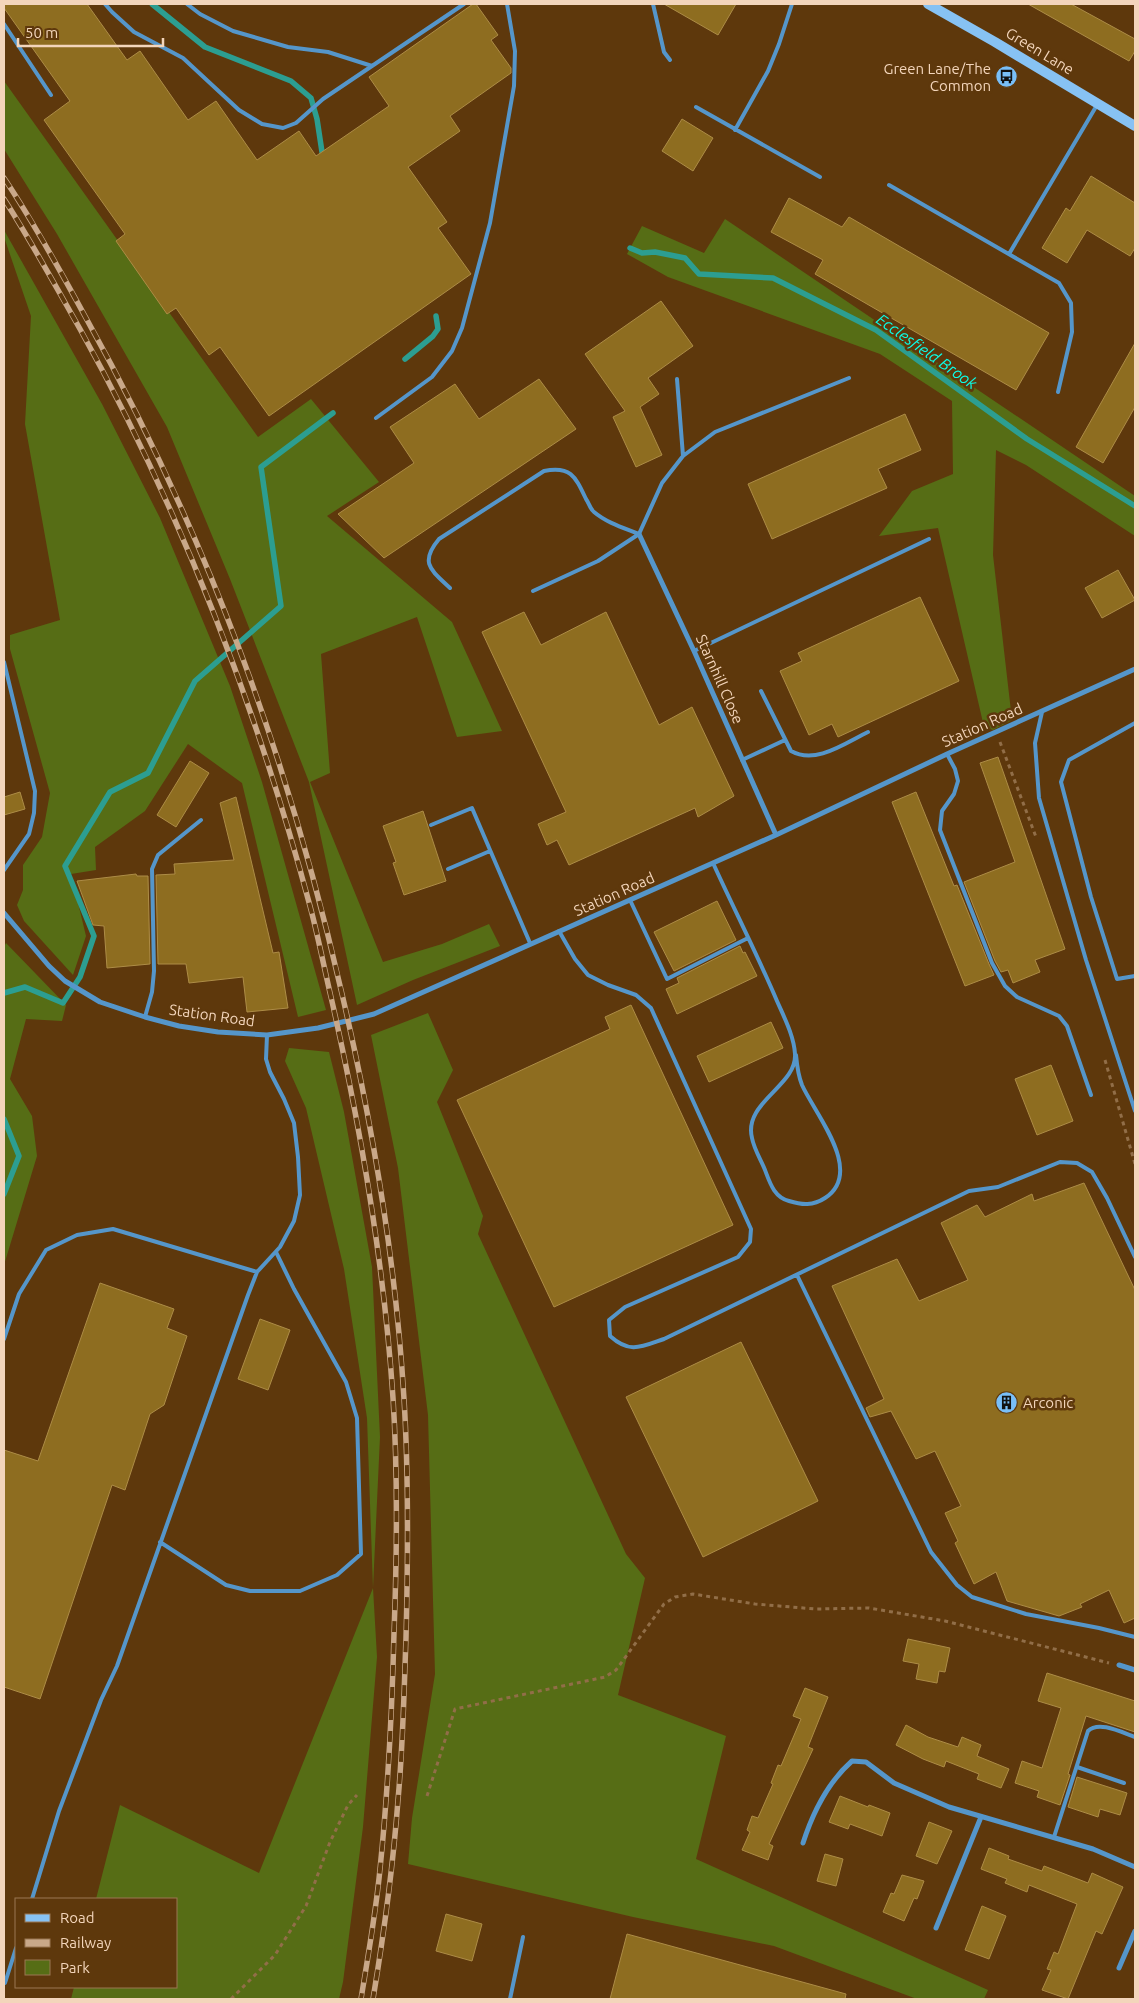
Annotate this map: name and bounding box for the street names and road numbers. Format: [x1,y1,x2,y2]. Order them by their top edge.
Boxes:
street label: Green Lane [1003,24,1077,78]
street label: Starnhill Close [693,632,747,726]
street label: Station Road [939,700,1025,750]
street label: Station Road [571,869,657,919]
street label: Station Road [168,1001,256,1029]

